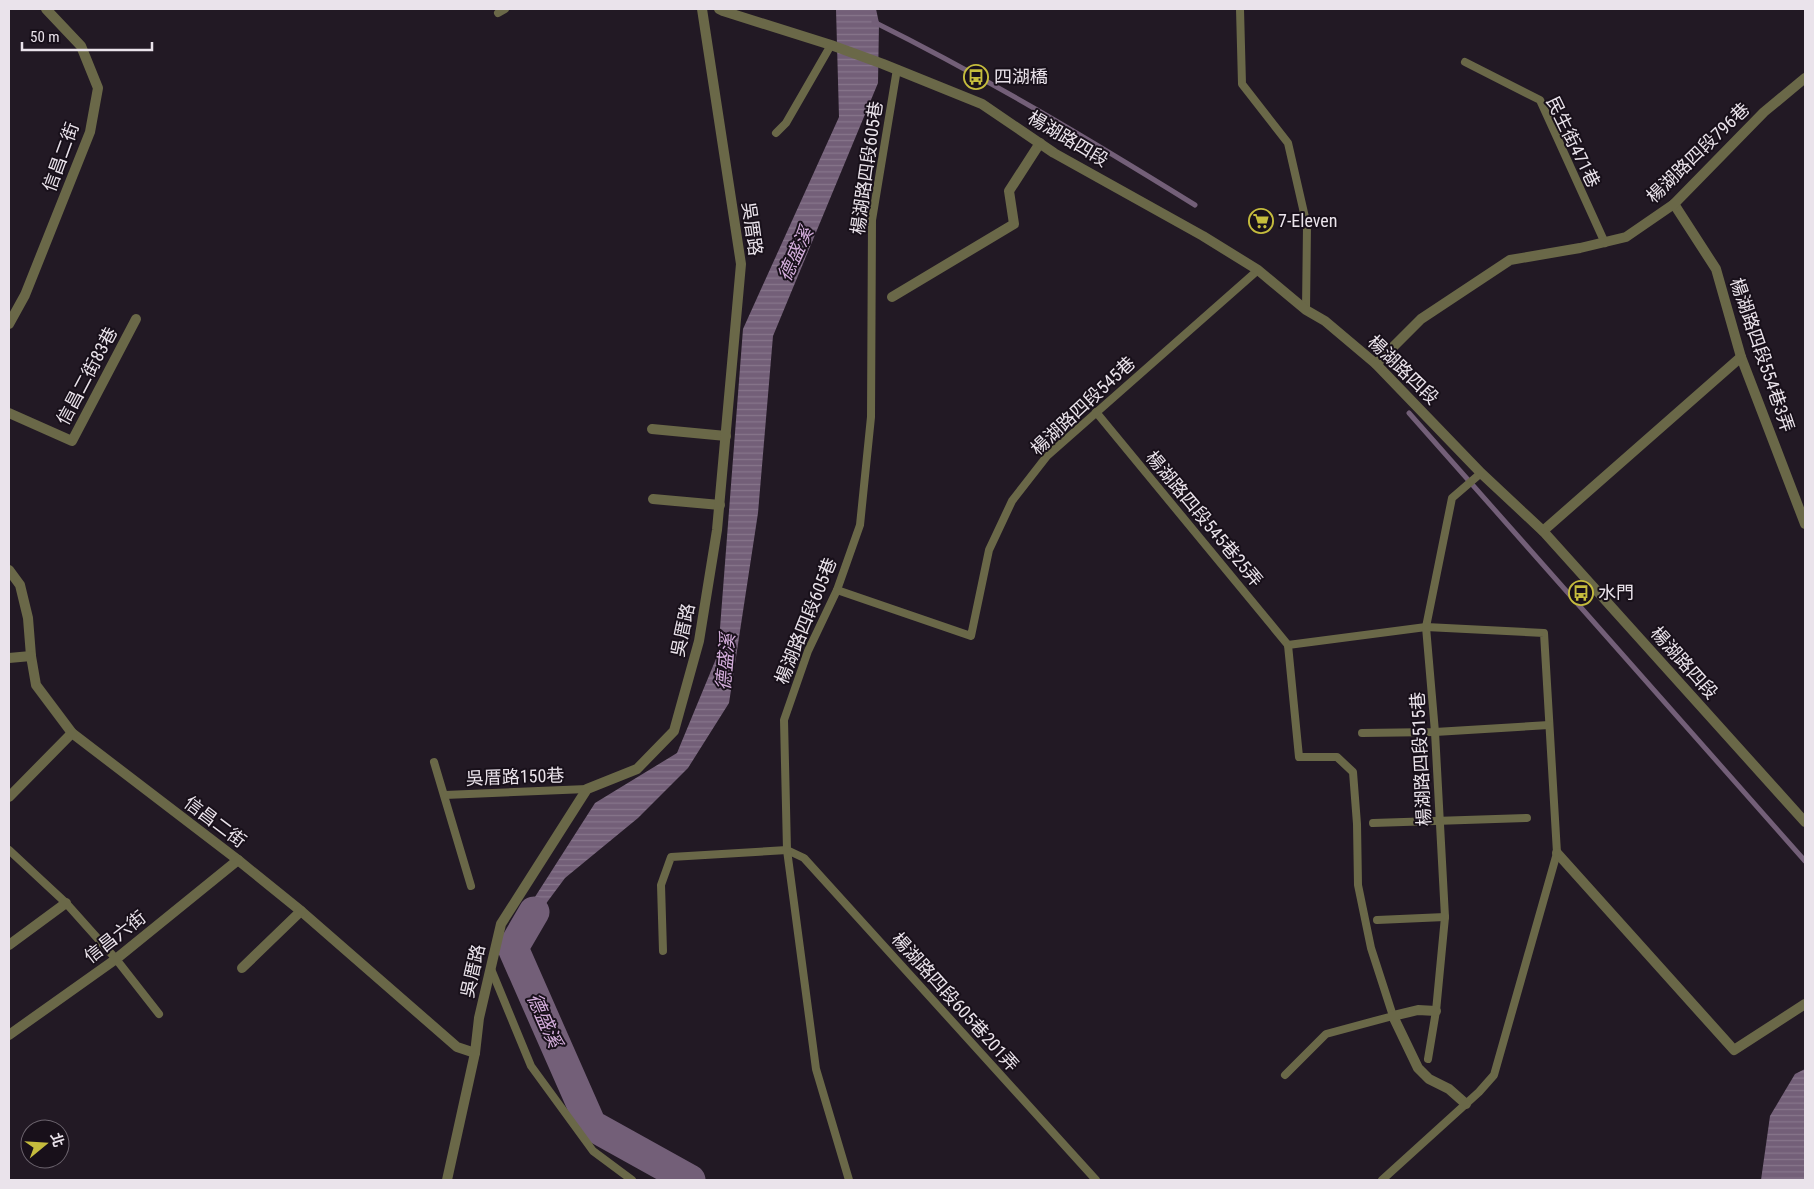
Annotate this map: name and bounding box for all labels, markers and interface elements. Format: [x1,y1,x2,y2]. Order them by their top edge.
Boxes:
scale bar [22,20,152,52]
text: 50 m [30,28,60,46]
bus stop icon: 四湖橋 [963,64,989,90]
place label: 四湖橋 [994,66,1048,87]
street label: 民生街471巷 [1542,93,1605,191]
street label: 楊湖路四段796巷 [1642,98,1753,207]
street label: 楊湖路四段605巷 [847,100,886,236]
street label: 楊湖路四段 [1024,106,1112,171]
street label: 信昌二街 [38,119,83,194]
street label: 吳厝路 [738,201,767,257]
supermarket icon: 7-Eleven [1248,208,1274,234]
place label: 7-Eleven [1278,210,1338,231]
water label: 德盛溪 [773,221,819,285]
street label: 楊湖路四段554巷3弄 [1726,275,1799,435]
street label: 信昌二街83巷 [52,323,121,428]
street label: 楊湖路四段 [1364,331,1443,408]
street label: 楊湖路四段545巷 [1026,352,1139,459]
street label: 楊湖路四段545巷25弄 [1142,447,1267,591]
street label: 楊湖路四段605巷 [771,554,840,687]
bus stop icon: 水門 [1568,580,1594,606]
place label: 水門 [1598,582,1634,603]
street label: 吳厝路 [667,601,698,658]
street label: 楊湖路四段 [1646,622,1722,703]
water label: 德盛溪 [712,630,740,691]
street label: 楊湖路四段515巷 [1406,691,1435,827]
street label: 吳厝路150巷 [465,764,565,789]
street label: 信昌二街 [180,792,250,852]
street label: 信昌六街 [80,906,150,967]
street label: 楊湖路四段605巷201弄 [888,928,1023,1075]
street label: 吳厝路 [456,942,489,1000]
water label: 德盛溪 [522,989,568,1054]
north arrow [20,1119,70,1169]
text: 北 [48,1131,67,1149]

